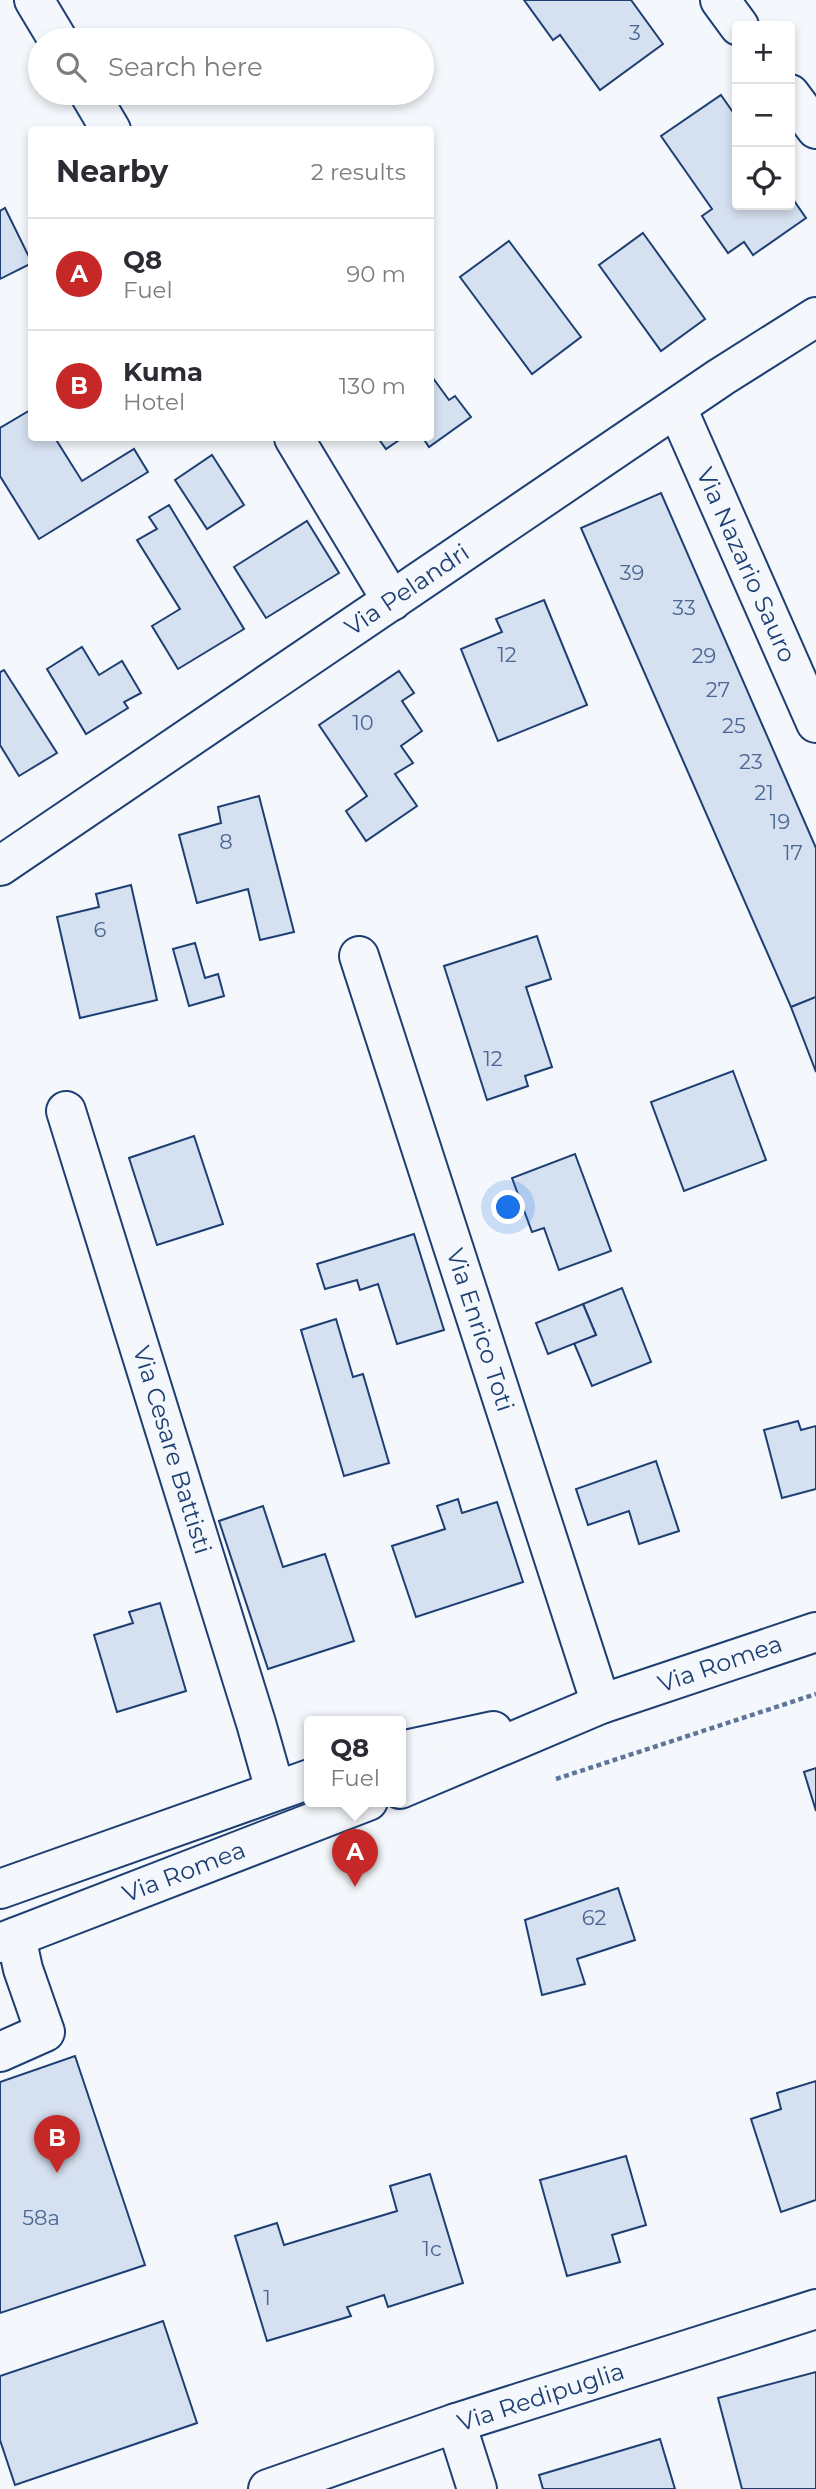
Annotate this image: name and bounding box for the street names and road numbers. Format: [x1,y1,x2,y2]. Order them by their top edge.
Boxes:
street label: Via Nazario Sauro [691,463,802,667]
street label: Via Pelandri [339,537,474,642]
street label: Via Enrico Toti [440,1245,520,1415]
street label: Via Cesare Battisti [127,1342,218,1557]
street label: Via Romea [654,1629,786,1698]
street label: Via Romea [118,1835,249,1908]
street label: Via Redipuglia [454,2356,628,2437]

